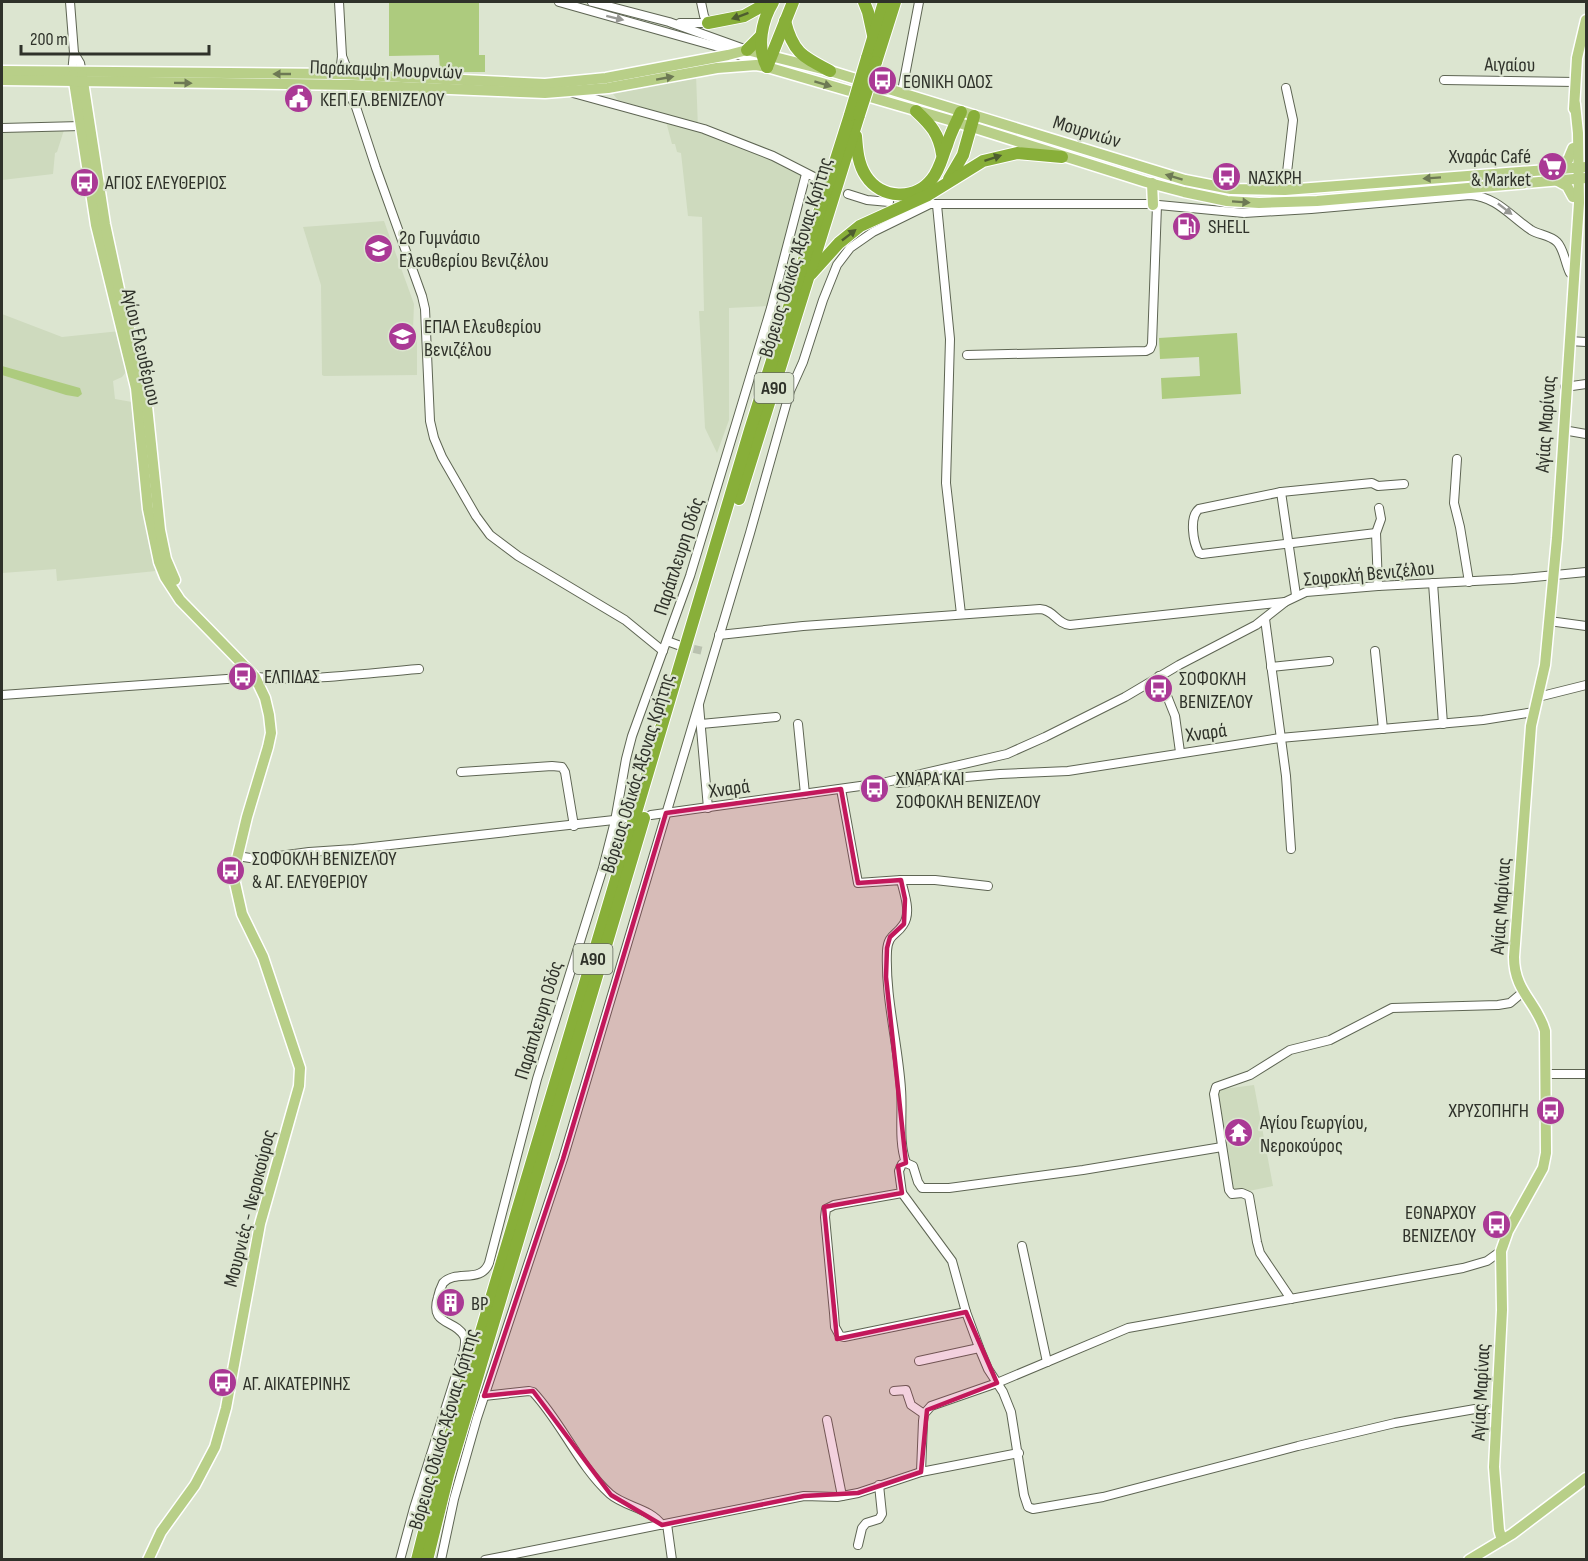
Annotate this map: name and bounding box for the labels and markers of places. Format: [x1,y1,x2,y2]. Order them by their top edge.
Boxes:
bus stop icon: ΕΘΝΙΚΗ ΟΔΟΣ [866,65,898,97]
place label: ΕΘΝΙΚΗ ΟΔΟΣ [903,70,993,94]
public building icon: ΚΕΠ ΕΛ.ΒΕΝΙΖΕΛΟΥ [283,83,315,115]
place label: ΚΕΠ ΕΛ.ΒΕΝΙΖΕΛΟΥ [320,88,445,112]
place label: Χναράς Café & Market [1448,145,1531,192]
supermarket icon: Χναράς Café & Market [1536,151,1568,183]
bus stop icon: ΝΑΣΚΡΗ [1211,161,1243,193]
bus stop icon: ΑΓΙΟΣ ΕΛΕΥΘΕΡΙΟΣ [68,166,100,198]
place label: ΝΑΣΚΡΗ [1248,166,1302,190]
place label: ΑΓΙΟΣ ΕΛΕΥΘΕΡΙΟΣ [104,171,227,195]
fuel station icon: SHELL [1171,210,1203,242]
place label: SHELL [1208,215,1250,239]
place label: 2ο Γυμνάσιο Ελευθερίου Βενιζέλου [399,226,549,273]
school or university icon: 2ο Γυμνάσιο Ελευθερίου Βενιζέλου [362,232,394,264]
place label: ΕΠΑΛ Ελευθερίου Βενιζέλου [424,315,542,362]
school or university icon: ΕΠΑΛ Ελευθερίου Βενιζέλου [387,321,419,353]
bus stop icon: ΕΛΠΙΔΑΣ [227,660,259,692]
place label: ΕΛΠΙΔΑΣ [264,665,320,689]
place label: ΣΟΦΟΚΛΗ ΒΕΝΙΖΕΛΟΥ [1179,667,1254,714]
bus stop icon: ΣΟΦΟΚΛΗ ΒΕΝΙΖΕΛΟΥ [1142,673,1174,705]
place label: ΧΝΑΡΑ ΚΑΙ ΣΟΦΟΚΛΗ ΒΕΝΙΖΕΛΟΥ [895,767,1041,814]
bus stop icon: ΧΝΑΡΑ ΚΑΙ ΣΟΦΟΚΛΗ ΒΕΝΙΖΕΛΟΥ [859,773,891,805]
place label: ΣΟΦΟΚΛΗ ΒΕΝΙΖΕΛΟΥ & ΑΓ. ΕΛΕΥΘΕΡΙΟΥ [252,847,397,894]
bus stop icon: ΣΟΦΟΚΛΗ ΒΕΝΙΖΕΛΟΥ & ΑΓ. ΕΛΕΥΘΕΡΙΟΥ [215,854,247,886]
bus stop icon: ΧΡΥΣΟΠΗΓΗ [1534,1094,1566,1126]
place label: ΧΡΥΣΟΠΗΓΗ [1447,1099,1529,1123]
place label: Αγίου Γεωργίου, Νεροκούρος [1259,1111,1368,1158]
temple icon: Αγίου Γεωργίου, Νεροκούρος [1223,1117,1255,1149]
place label: ΕΘΝΑΡΧΟΥ ΒΕΝΙΖΕΛΟΥ [1402,1201,1477,1248]
bus stop icon: ΕΘΝΑΡΧΟΥ ΒΕΝΙΖΕΛΟΥ [1481,1208,1513,1240]
building icon: BP [434,1287,466,1319]
place label: BP [471,1292,488,1316]
bus stop icon: ΑΓ. ΑΙΚΑΤΕΡΙΝΗΣ [206,1367,238,1399]
place label: ΑΓ. ΑΙΚΑΤΕΡΙΝΗΣ [242,1372,351,1396]

